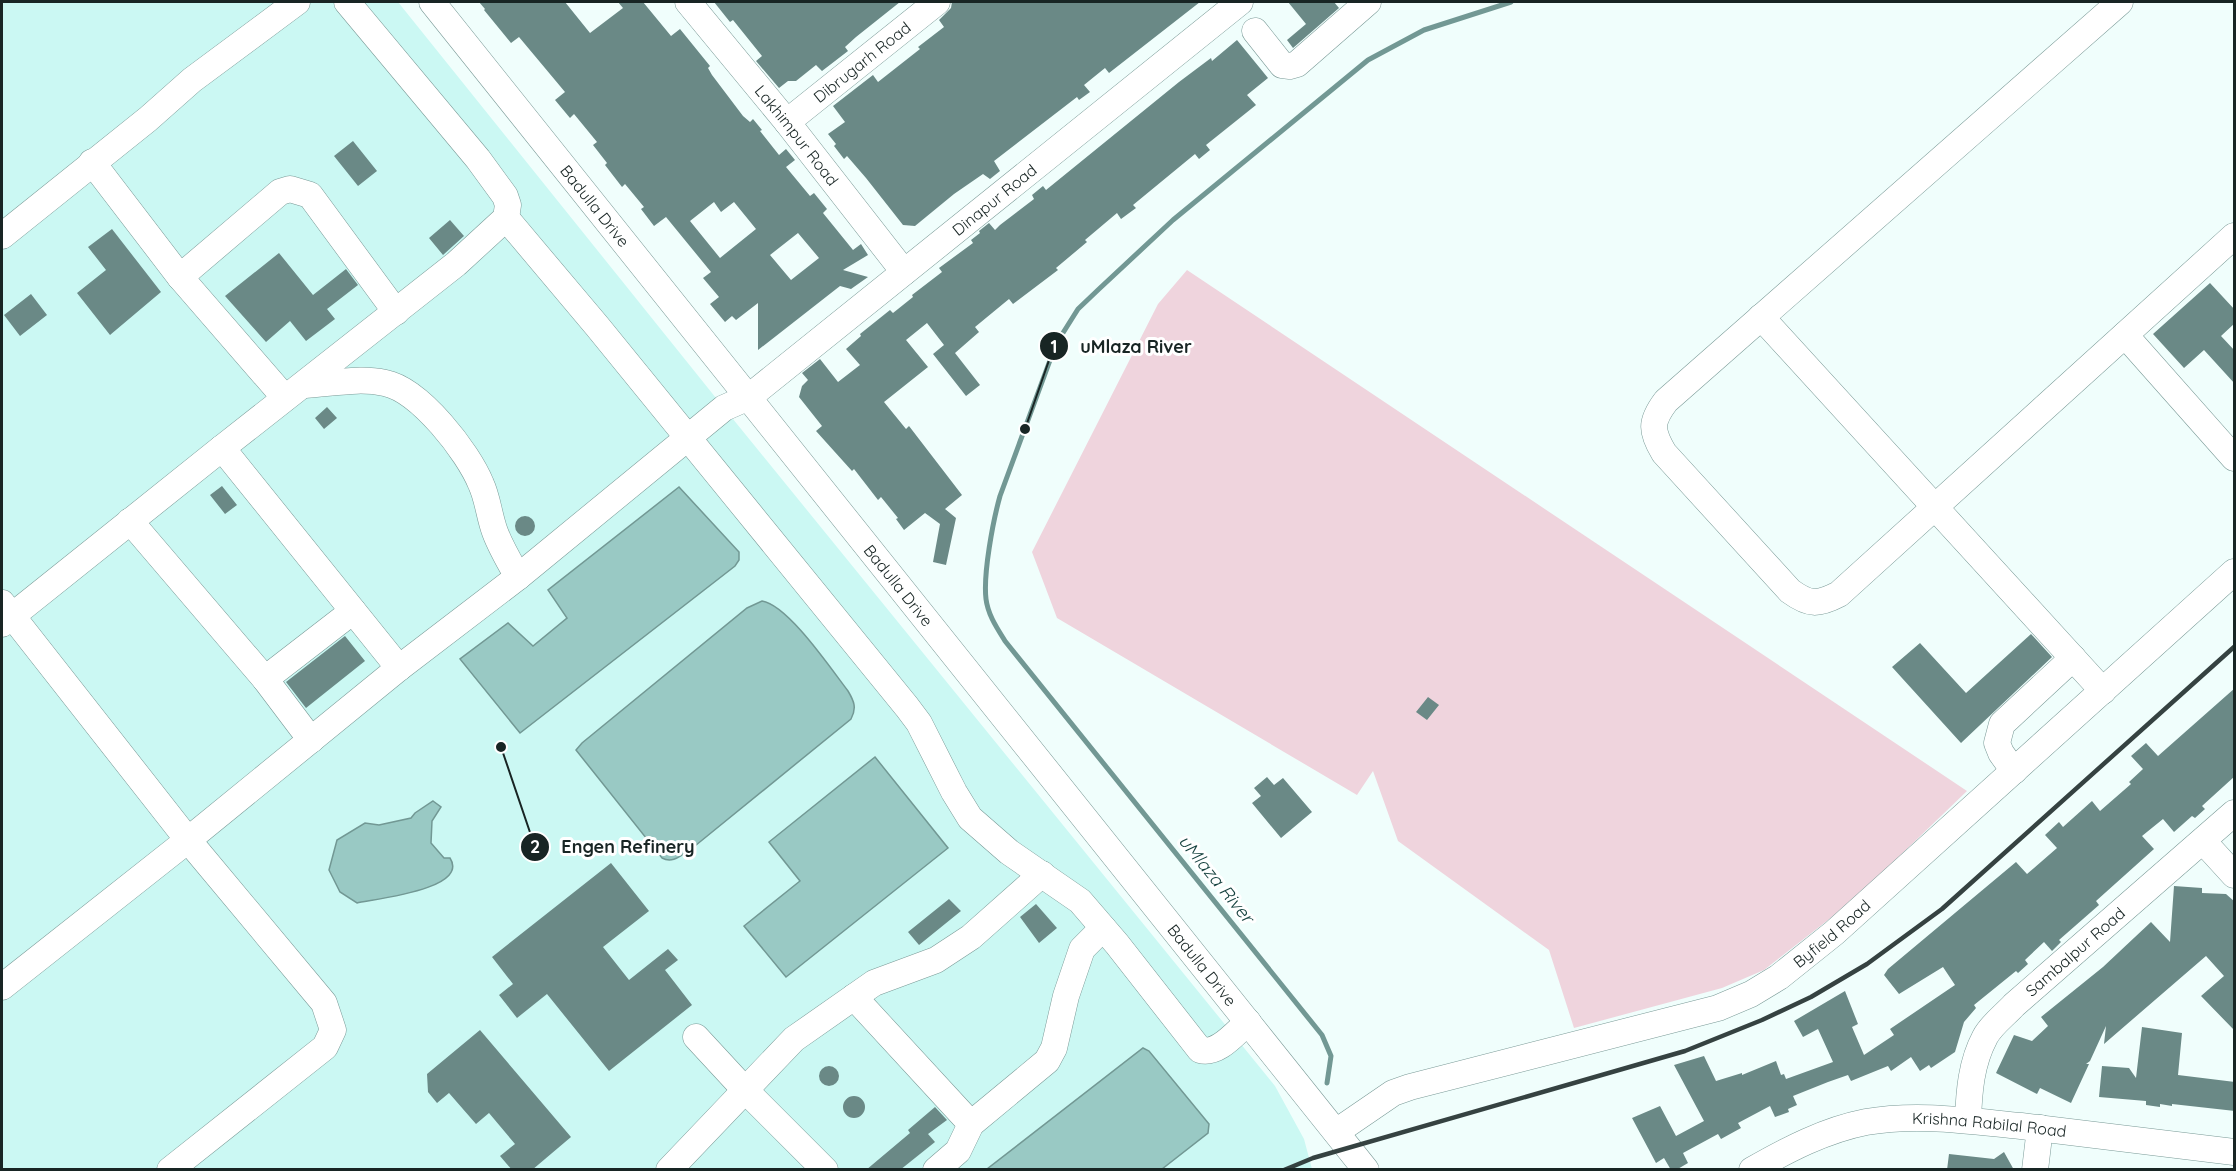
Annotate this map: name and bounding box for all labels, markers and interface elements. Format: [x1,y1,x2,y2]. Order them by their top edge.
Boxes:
street label: Dibrugarh Road [809,17,915,107]
street label: Lakhimpur Road [751,81,843,190]
street label: Dinapur Road [948,160,1041,240]
street label: Badulla Drive [556,161,634,251]
callout: uMlaza River [1039,328,1204,364]
text: 1 [1050,335,1058,358]
text: uMlaza River [1080,335,1192,358]
street label: Badulla Drive [860,540,937,630]
callout: Engen Refinery [520,829,707,865]
water label: uMlaza River [1174,830,1260,929]
text: 2 [530,835,540,858]
text: Engen Refinery [561,835,695,858]
street label: Byfield Road [1789,895,1874,972]
street label: Sambalpur Road [2021,903,2129,1000]
street label: Badulla Drive [1163,920,1241,1010]
street label: Krishna Rabilal Road [1912,1108,2068,1141]

